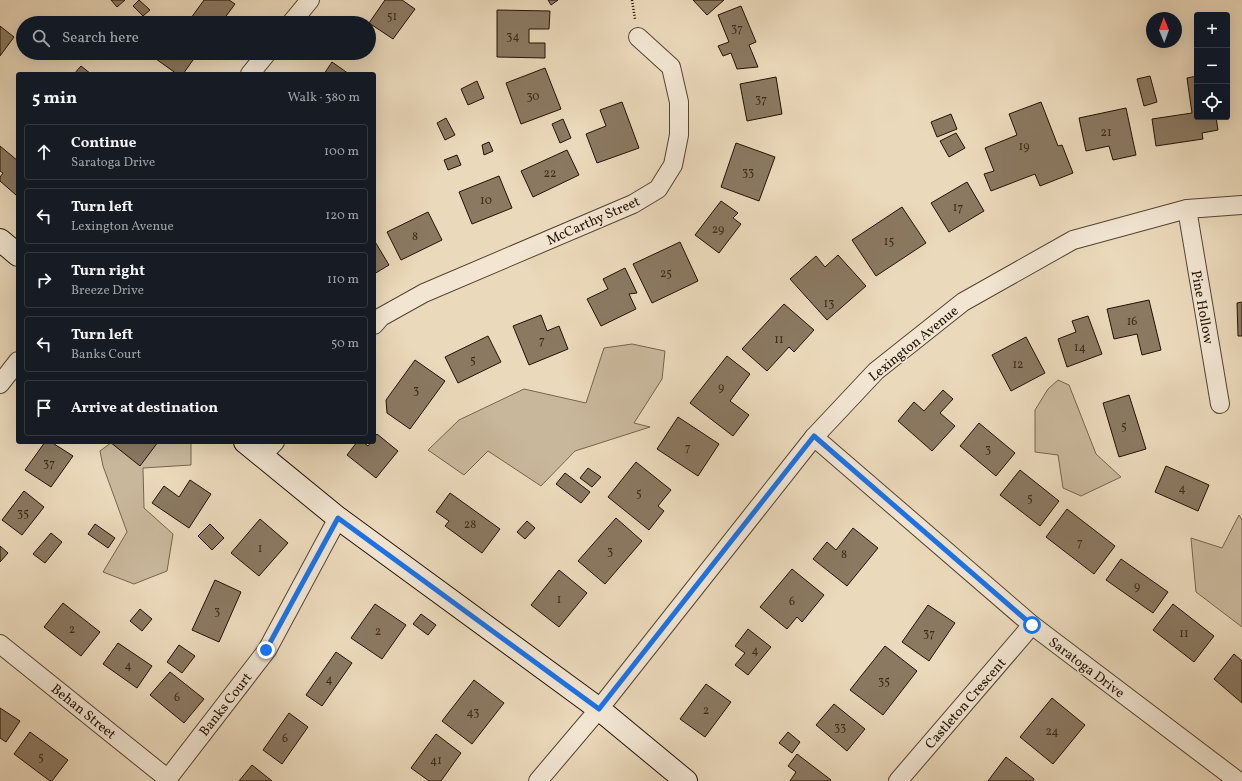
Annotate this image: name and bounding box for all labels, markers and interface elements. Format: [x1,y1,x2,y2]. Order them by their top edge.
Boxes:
house number: 51 [387,9,397,25]
north arrow [1146,12,1182,48]
map controls [1194,12,1230,120]
button: + [1194,12,1230,48]
search box [16,16,376,60]
house number: 37 [731,21,743,37]
icon: search [30,27,52,49]
text: Search here [62,28,139,49]
house number: 34 [506,29,520,45]
button: − [1194,48,1230,84]
button: locate [1194,84,1230,120]
text: 5 min [32,87,77,110]
text: Walk · 380 m [287,89,360,107]
house number: 30 [526,89,540,105]
house number: 37 [755,92,767,108]
house number: 21 [1100,125,1112,141]
text: Continue [71,133,136,154]
house number: 19 [1019,139,1029,155]
icon: ahead [33,141,55,163]
text: 100 m [324,143,359,161]
text: Saratoga Drive [71,154,155,172]
house number: 33 [742,165,754,181]
house number: 22 [544,166,556,182]
street label: McCarthy Street [544,192,643,250]
house number: 10 [480,193,492,209]
text: Turn left [71,197,133,218]
house number: 17 [953,200,963,216]
icon: left [33,205,55,227]
text: 120 m [325,207,359,225]
text: Lexington Avenue [71,218,174,236]
house number: 29 [712,222,724,238]
house number: 8 [412,229,418,245]
house number: 15 [884,234,894,250]
text: Turn right [71,261,145,282]
house number: 25 [660,266,672,282]
icon: right [33,269,55,291]
street label: Pine Hollow [1186,269,1217,346]
text: 110 m [327,271,359,289]
text: Breeze Drive [71,282,144,300]
house number: 13 [824,296,834,312]
street label: Lexington Avenue [865,302,963,386]
house number: 16 [1127,314,1137,330]
text: Turn left [71,325,133,346]
house number: 11 [774,332,784,348]
icon: left [33,333,55,355]
house number: 7 [539,333,545,349]
text: 50 m [331,335,359,353]
house number: 14 [1074,340,1086,356]
text: Banks Court [71,346,141,364]
house number: 5 [470,353,476,369]
house number: 12 [1012,357,1024,373]
house number: 9 [718,380,724,396]
house number: 3 [413,383,419,399]
icon: arrive [33,397,55,419]
text: Arrive at destination [71,398,218,419]
house number: 5 [1121,419,1127,435]
house number: 7 [685,440,691,456]
house number: 3 [985,442,991,458]
house number: 37 [43,456,55,472]
house number: 4 [1178,481,1186,497]
house number: 5 [636,486,642,502]
house number: 5 [1027,491,1033,507]
house number: 35 [17,506,29,522]
house number: 28 [464,517,476,533]
house number: 7 [1077,535,1083,551]
house number: 1 [258,541,262,557]
house number: 3 [607,544,613,560]
house number: 8 [841,547,847,563]
house number: 9 [1134,579,1140,595]
house number: 1 [557,592,561,608]
house number: 6 [789,594,795,610]
house number: 3 [214,604,220,620]
route start [1023,616,1041,634]
house number: 2 [69,622,75,638]
house number: 2 [375,624,381,640]
house number: 37 [923,626,935,642]
house number: 11 [1179,626,1189,642]
street label: Saratoga Drive [1044,633,1128,703]
route end [257,641,275,659]
house number: 4 [751,643,759,659]
street label: Castleton Crescent [921,654,1011,754]
house number: 4 [124,658,132,674]
street label: Banks Court [195,669,257,741]
house number: 4 [325,672,333,688]
house number: 35 [878,674,890,690]
street label: Behan Street [47,680,120,744]
house number: 6 [174,690,180,706]
house number: 2 [703,703,709,719]
house number: 43 [467,705,479,721]
house number: 33 [834,720,846,736]
house number: 24 [1045,724,1059,740]
house number: 6 [282,731,288,747]
house number: 5 [38,750,44,766]
house number: 41 [430,753,442,769]

